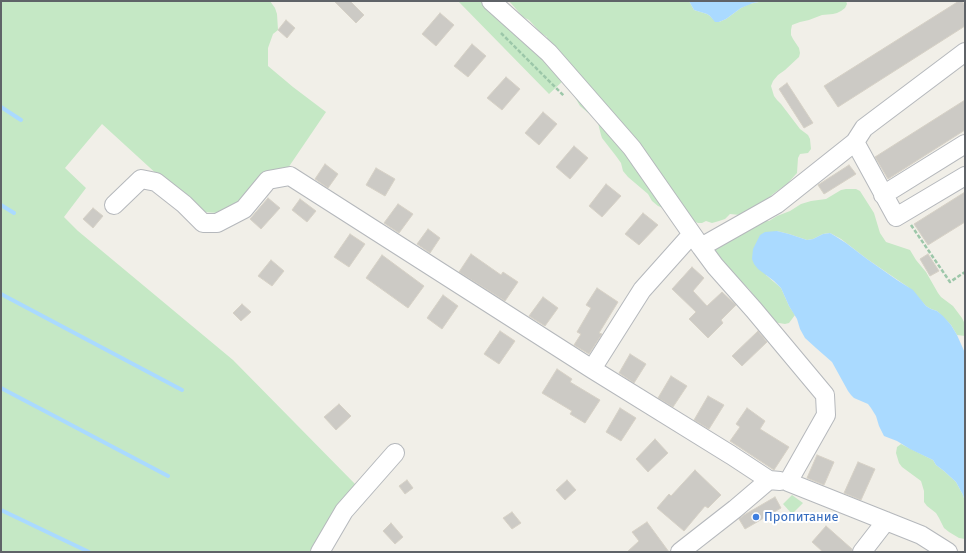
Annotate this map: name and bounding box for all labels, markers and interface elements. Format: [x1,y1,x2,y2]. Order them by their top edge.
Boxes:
place label: Пропитание [764,509,839,525]
marker: Пропитание [751,512,761,522]

